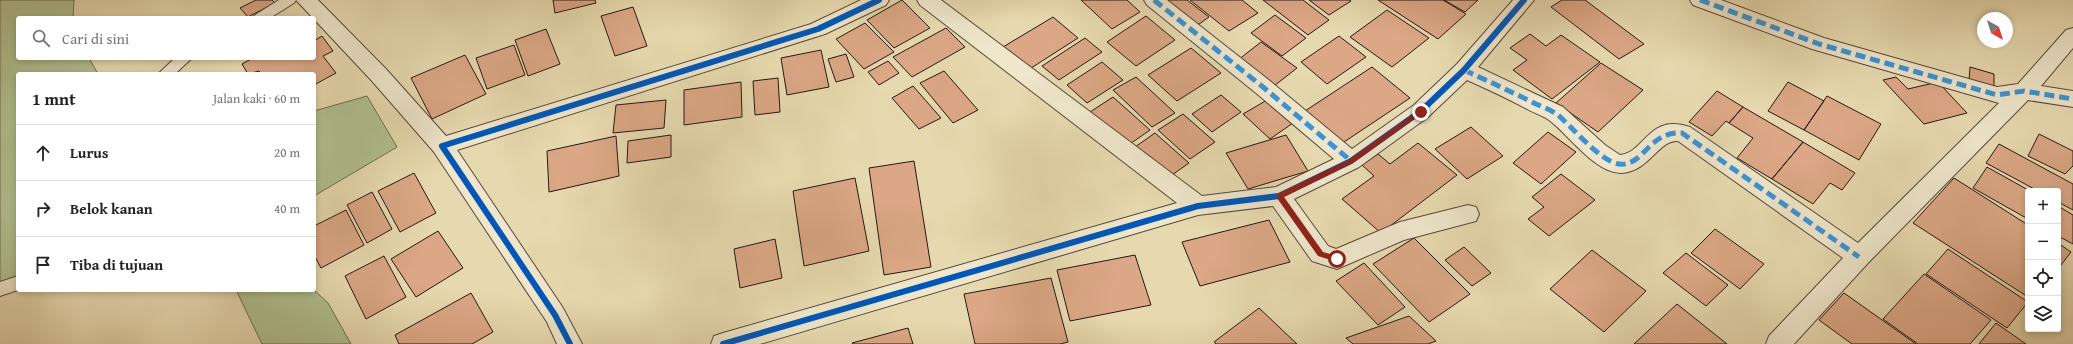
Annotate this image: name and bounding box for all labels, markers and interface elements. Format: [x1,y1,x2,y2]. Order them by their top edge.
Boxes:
north arrow [1977,12,2013,48]
search box [16,16,316,60]
icon: search [30,27,52,49]
text: Cari di sini [62,28,129,49]
text: 1 mnt [32,86,76,111]
text: Jalan kaki · 60 m [213,89,300,108]
route end [1412,103,1430,121]
icon: ahead [32,142,54,164]
text: Lurus [70,142,108,163]
text: 20 m [274,143,300,162]
map controls [2025,188,2061,332]
button: + [2025,188,2061,224]
icon: right [32,198,54,220]
text: Belok kanan [70,198,153,219]
text: 40 m [274,199,300,218]
button: − [2025,224,2061,260]
route start [1328,250,1346,268]
icon: arrive [32,254,54,276]
text: Tiba di tujuan [70,254,163,275]
button: locate [2025,260,2061,296]
button: layers [2025,296,2061,332]

